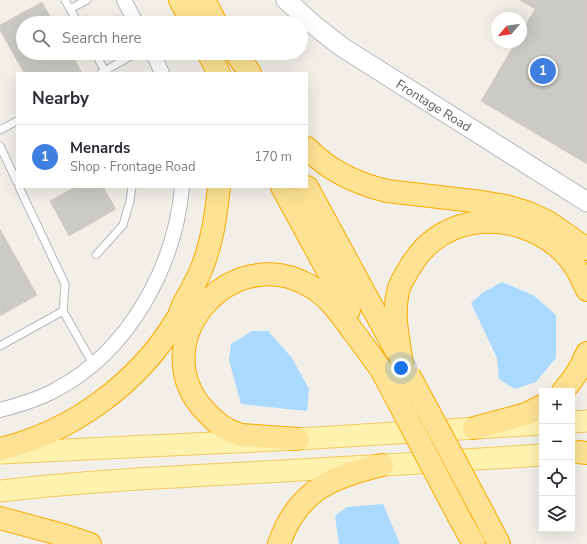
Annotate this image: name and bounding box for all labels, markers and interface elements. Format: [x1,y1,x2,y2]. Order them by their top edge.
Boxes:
north arrow [491,12,527,48]
search box [16,16,308,60]
icon: search [30,27,52,49]
text: Search here [62,28,142,48]
pin: 1 [530,56,556,86]
street label: Frontage Road [392,75,475,136]
text: Nearby [32,87,89,110]
text: Menards [70,138,130,158]
text: 1 [41,148,49,166]
text: 170 m [254,148,292,166]
text: Shop · Frontage Road [70,158,196,176]
your location [391,358,411,378]
map controls [539,388,575,532]
button: + [539,388,575,424]
button: − [539,424,575,460]
button: locate [539,460,575,496]
button: layers [539,496,575,532]

